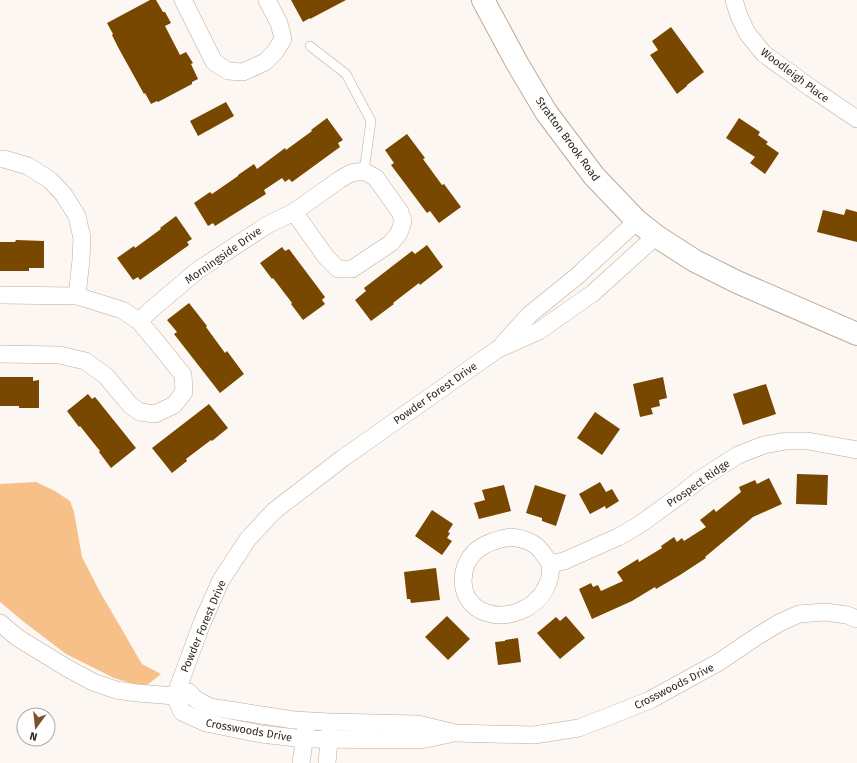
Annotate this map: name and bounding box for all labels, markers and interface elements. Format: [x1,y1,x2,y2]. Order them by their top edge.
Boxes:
street label: Woodleigh Place [758,45,831,105]
street label: Stratton Brook Road [533,95,602,184]
street label: Morningside Drive [183,224,264,287]
street label: Powder Forest Drive [391,360,480,427]
street label: Prospect Ridge [664,457,732,510]
street label: Powder Forest Drive [178,578,229,674]
street label: Crosswoods Drive [632,661,716,712]
north arrow [16,707,56,747]
street label: Crosswoods Drive [205,716,293,744]
text: N [28,729,39,743]

